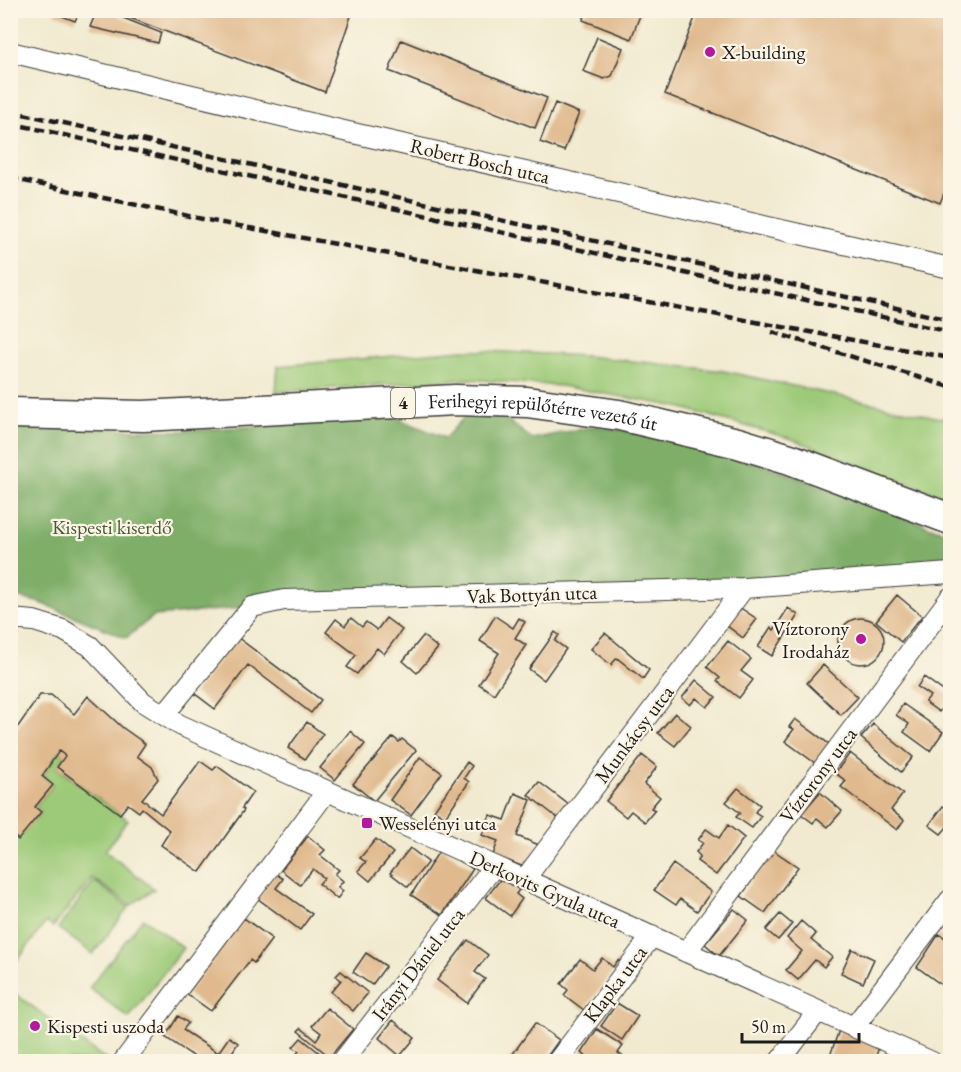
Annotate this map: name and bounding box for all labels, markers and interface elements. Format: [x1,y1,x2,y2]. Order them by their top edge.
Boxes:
place label: X-building [721,39,806,65]
marker: X-building [703,45,717,59]
street label: Robert Bosch utca [408,132,552,190]
street label: Ferihegyi repülőtérre vezető út [427,387,661,437]
road number: 4 [391,388,415,418]
park label: Kispesti kiserdő [52,514,172,540]
street label: Vak Bottyán utca [466,579,598,609]
place label: Víztorony Irodaház [772,615,849,664]
marker: Víztorony Irodaház [854,632,868,646]
street label: Munkácsy utca [589,680,679,788]
street label: Víztorony utca [773,722,863,828]
place label: Wesselényi utca [379,810,497,836]
marker: Wesselényi utca [360,816,374,830]
street label: Derkovits Gyula utca [466,844,624,934]
street label: Irányi Dániel utca [366,902,470,1026]
street label: Klapka utca [577,940,653,1028]
scale bar [742,1006,859,1044]
place label: Kispesti uszoda [47,1013,164,1039]
text: 50 m [751,1015,786,1038]
marker: Kispesti uszoda [28,1019,42,1033]

